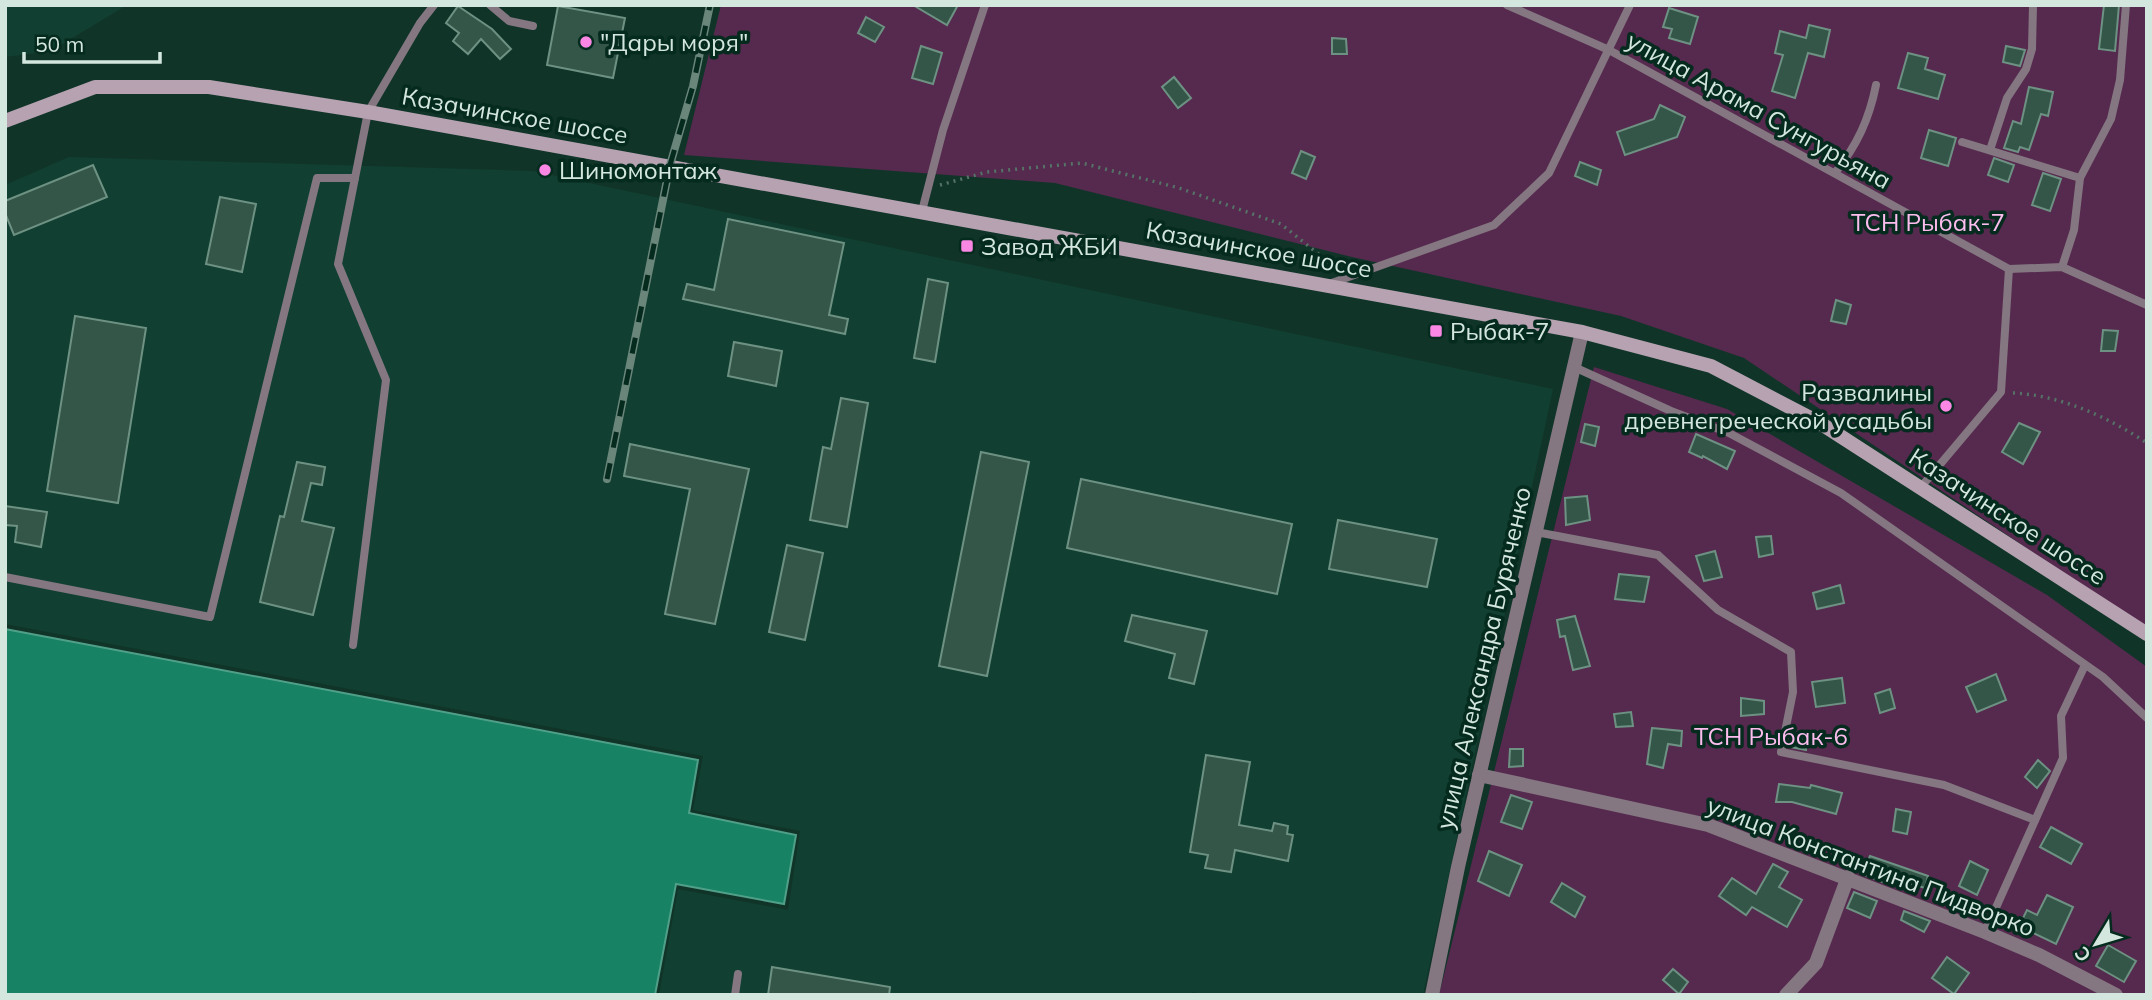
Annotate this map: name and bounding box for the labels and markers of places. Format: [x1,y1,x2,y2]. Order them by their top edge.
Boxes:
place label: "Дары моря" [600,27,748,57]
marker: "Дары моря" [578,34,594,50]
place label: Шиномонтаж [559,155,718,185]
marker: Шиномонтаж [537,162,553,178]
place label: Завод ЖБИ [981,231,1118,261]
marker: Завод ЖБИ [959,238,975,254]
place label: Рыбак-7 [1450,316,1549,346]
marker: Рыбак-7 [1428,323,1444,339]
place label: Развалины древнегреческой усадьбы [1624,377,1932,435]
marker: Развалины древнегреческой усадьбы [1938,398,1954,414]

